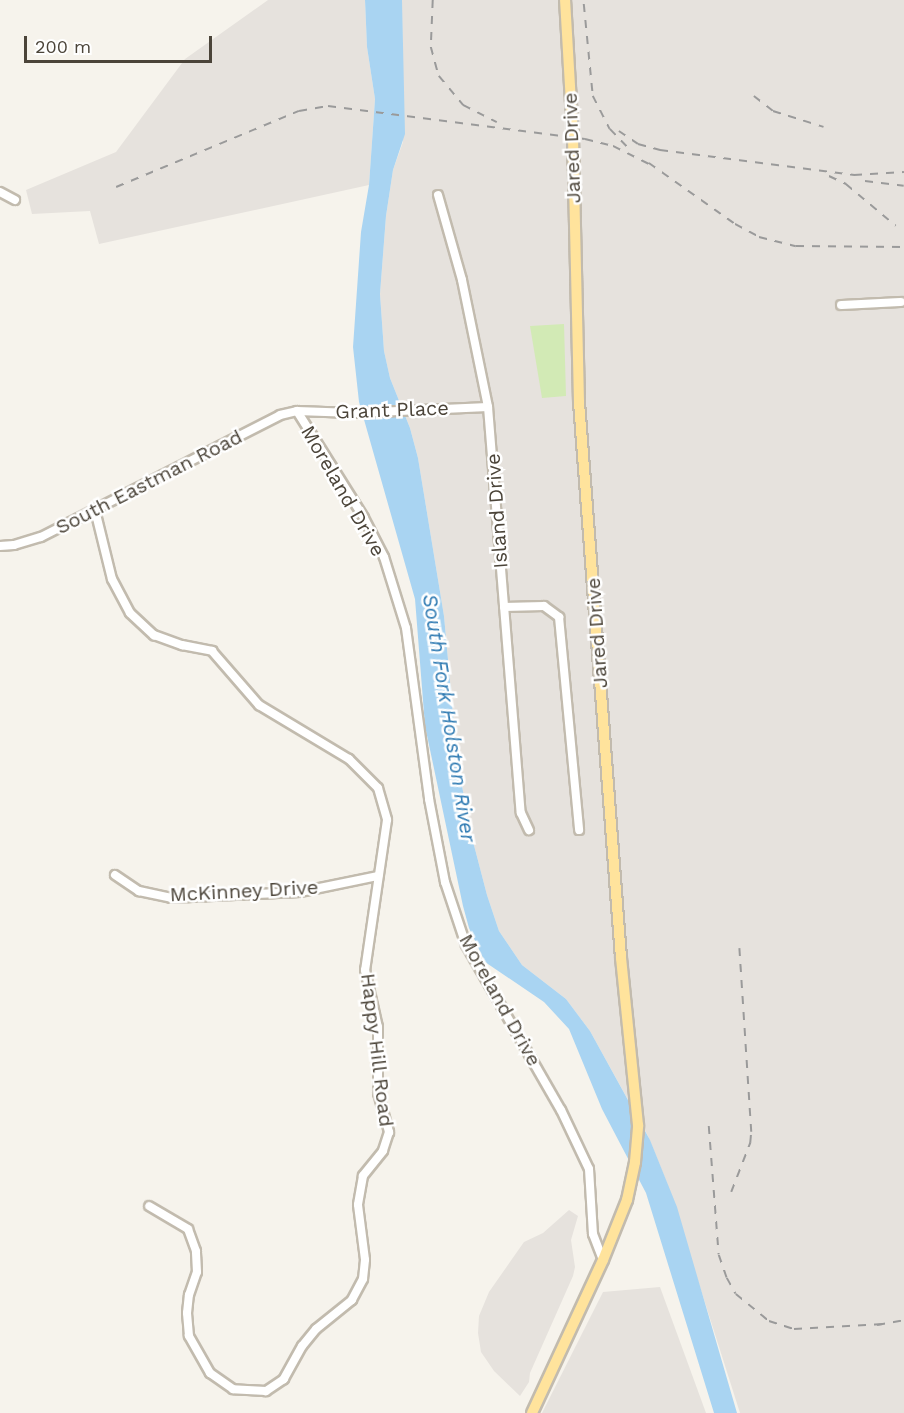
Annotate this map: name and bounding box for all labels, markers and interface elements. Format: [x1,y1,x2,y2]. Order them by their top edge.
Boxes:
scale bar [27,24,214,62]
text: 200 m [35,36,91,57]
street label: Jared Drive [558,92,586,204]
street label: Grant Place [335,396,449,424]
street label: Moreland Drive [296,421,390,561]
street label: South Eastman Road [52,425,246,539]
street label: Island Drive [481,453,513,569]
street label: Jared Drive [581,577,613,689]
water label: South Fork Holston River [417,592,481,844]
street label: McKinney Drive [169,875,319,907]
street label: Moreland Drive [454,930,546,1070]
street label: Happy Hill Road [356,971,398,1129]

